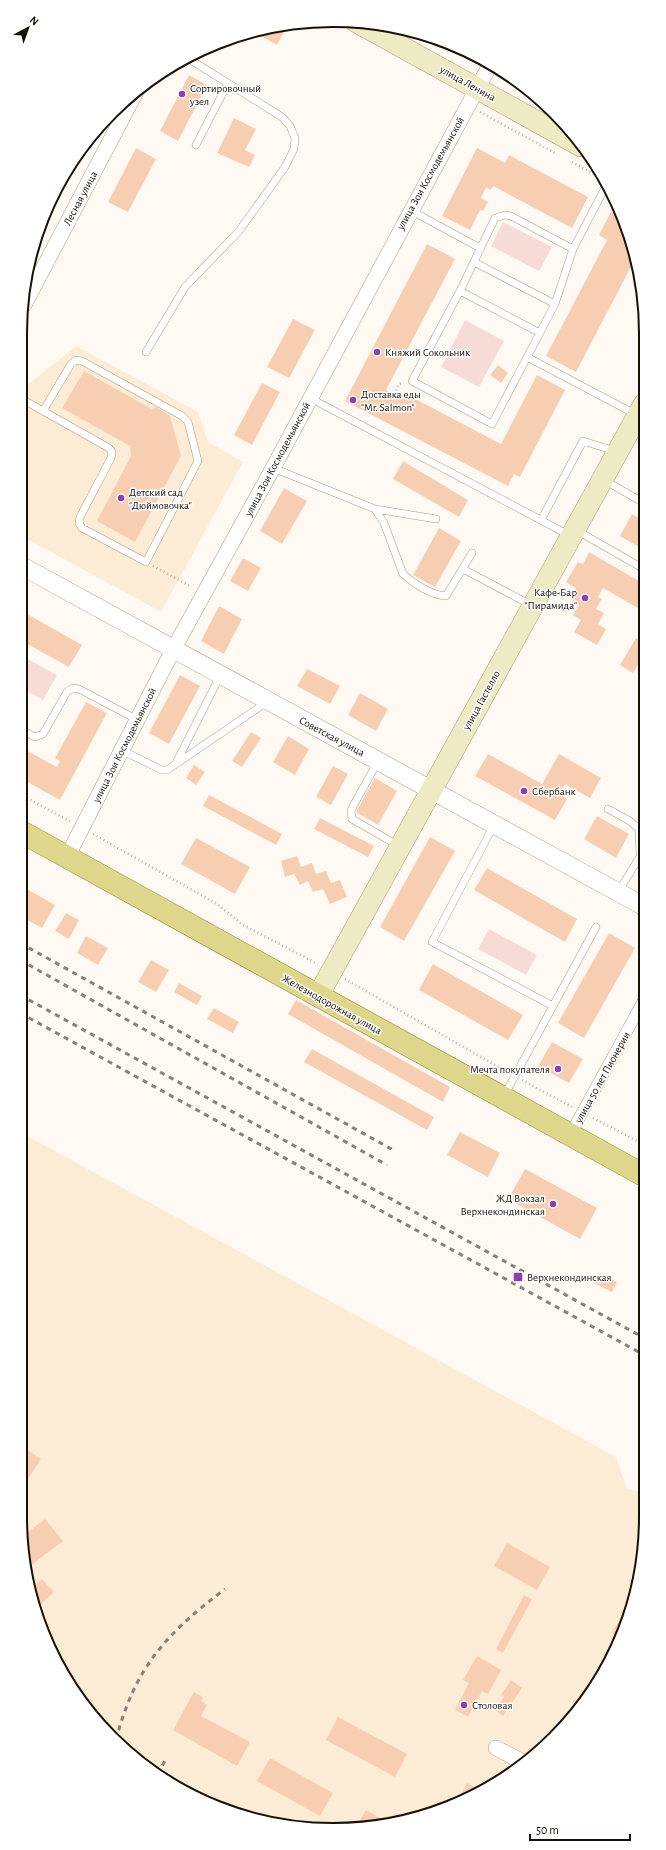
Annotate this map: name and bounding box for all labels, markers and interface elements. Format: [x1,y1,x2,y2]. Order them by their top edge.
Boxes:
north arrow [8,8,48,48]
text: N [28,14,41,27]
street label: улица Ленина [437,63,497,103]
place label: Сортировочный узел [189,83,261,107]
marker: Сортировочный узел [177,89,187,99]
street label: улица Зои Космодемьянской [394,115,466,232]
street label: Лесная улица [62,169,99,227]
marker: Княжий Сокольник [372,347,382,357]
place label: Княжий Сокольник [385,347,470,358]
place label: Доставка еды "Mr. Salmon" [361,389,421,413]
marker: Доставка еды "Mr. Salmon" [348,395,358,405]
street label: улица Зои Космодемьянской [242,400,312,519]
place label: Детский сад "Дюймовочка" [129,487,192,511]
marker: Детский сад "Дюймовочка" [116,493,126,503]
place label: Кафе-Бар "Пирамида" [525,587,577,611]
marker: Кафе-Бар "Пирамида" [580,593,590,603]
street label: улица Гастелло [460,669,502,733]
street label: улица Зои Космодемьянской [90,686,158,805]
street label: Советская улица [297,715,366,758]
marker: Сбербанк [519,786,529,796]
place label: Сбербанк [532,786,576,797]
street label: Железнодорожная улица [280,972,383,1036]
street label: улица 50 лет Пионерии [572,1030,632,1126]
place label: Мечта покупателя [470,1064,550,1075]
marker: Мечта покупателя [553,1064,563,1074]
place label: ЖД Вокзал Верхнекондинская [460,1193,545,1217]
marker: ЖД Вокзал Верхнекондинская [548,1199,558,1209]
marker: Верхнекондинская [512,1271,524,1283]
place label: Верхнекондинская [527,1272,612,1283]
marker: Столовая [459,1700,469,1710]
place label: Столовая [472,1700,513,1711]
scale bar [530,1816,630,1842]
text: 50 m [536,1824,559,1836]

